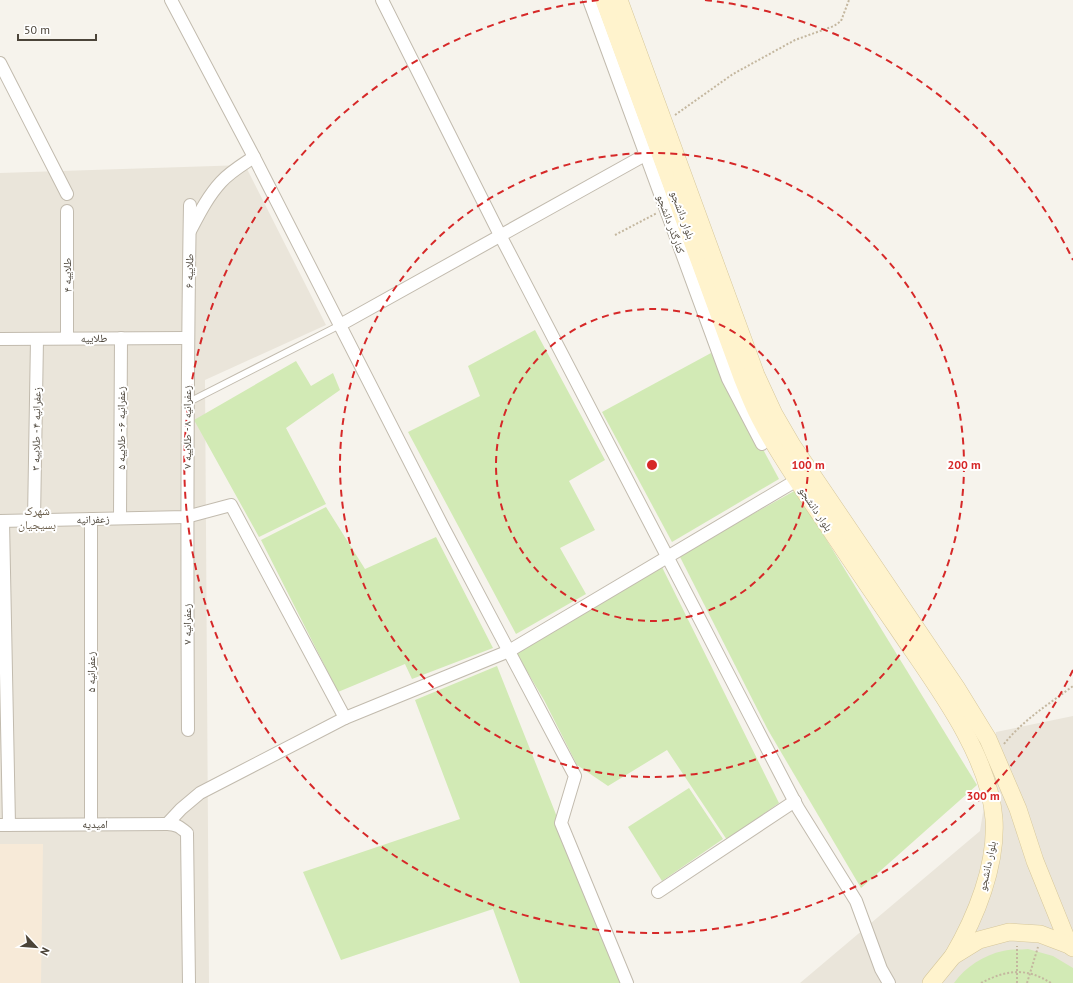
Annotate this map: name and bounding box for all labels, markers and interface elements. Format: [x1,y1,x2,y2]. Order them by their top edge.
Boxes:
scale bar [18,16,96,42]
text: 50 m [24,22,50,37]
street label: بلوار دانشجو [668,189,698,241]
street label: کنارگذر دانشجو [654,193,688,256]
street label: طلاییه ۶ [182,254,196,288]
street label: طلاییه ۴ [60,258,74,292]
street label: طلاییه [81,331,107,345]
street label: زعفرانیه ۸ - طلاییه ۷ [180,385,194,469]
street label: زعفرانیه ۶ - طلاییه ۵ [114,386,128,470]
street label: زعفرانیه ۴ - طلاییه ۳ [28,387,44,471]
text: 100 m [791,457,825,472]
text: 200 m [947,457,981,472]
centre of rings [645,458,659,472]
street label: بلوار دانشجو [796,484,836,534]
district label: شهرک بسیجیان [18,503,56,532]
street label: زعفرانیه [76,511,110,527]
street label: زعفرانیه ۷ [180,604,194,644]
street label: زعفرانیه ۵ [84,652,98,692]
text: 300 m [966,788,1000,803]
street label: امیدیه [82,817,108,831]
street label: بلوار دانشجو [975,840,999,892]
north arrow [16,927,56,967]
text: N [37,945,53,958]

